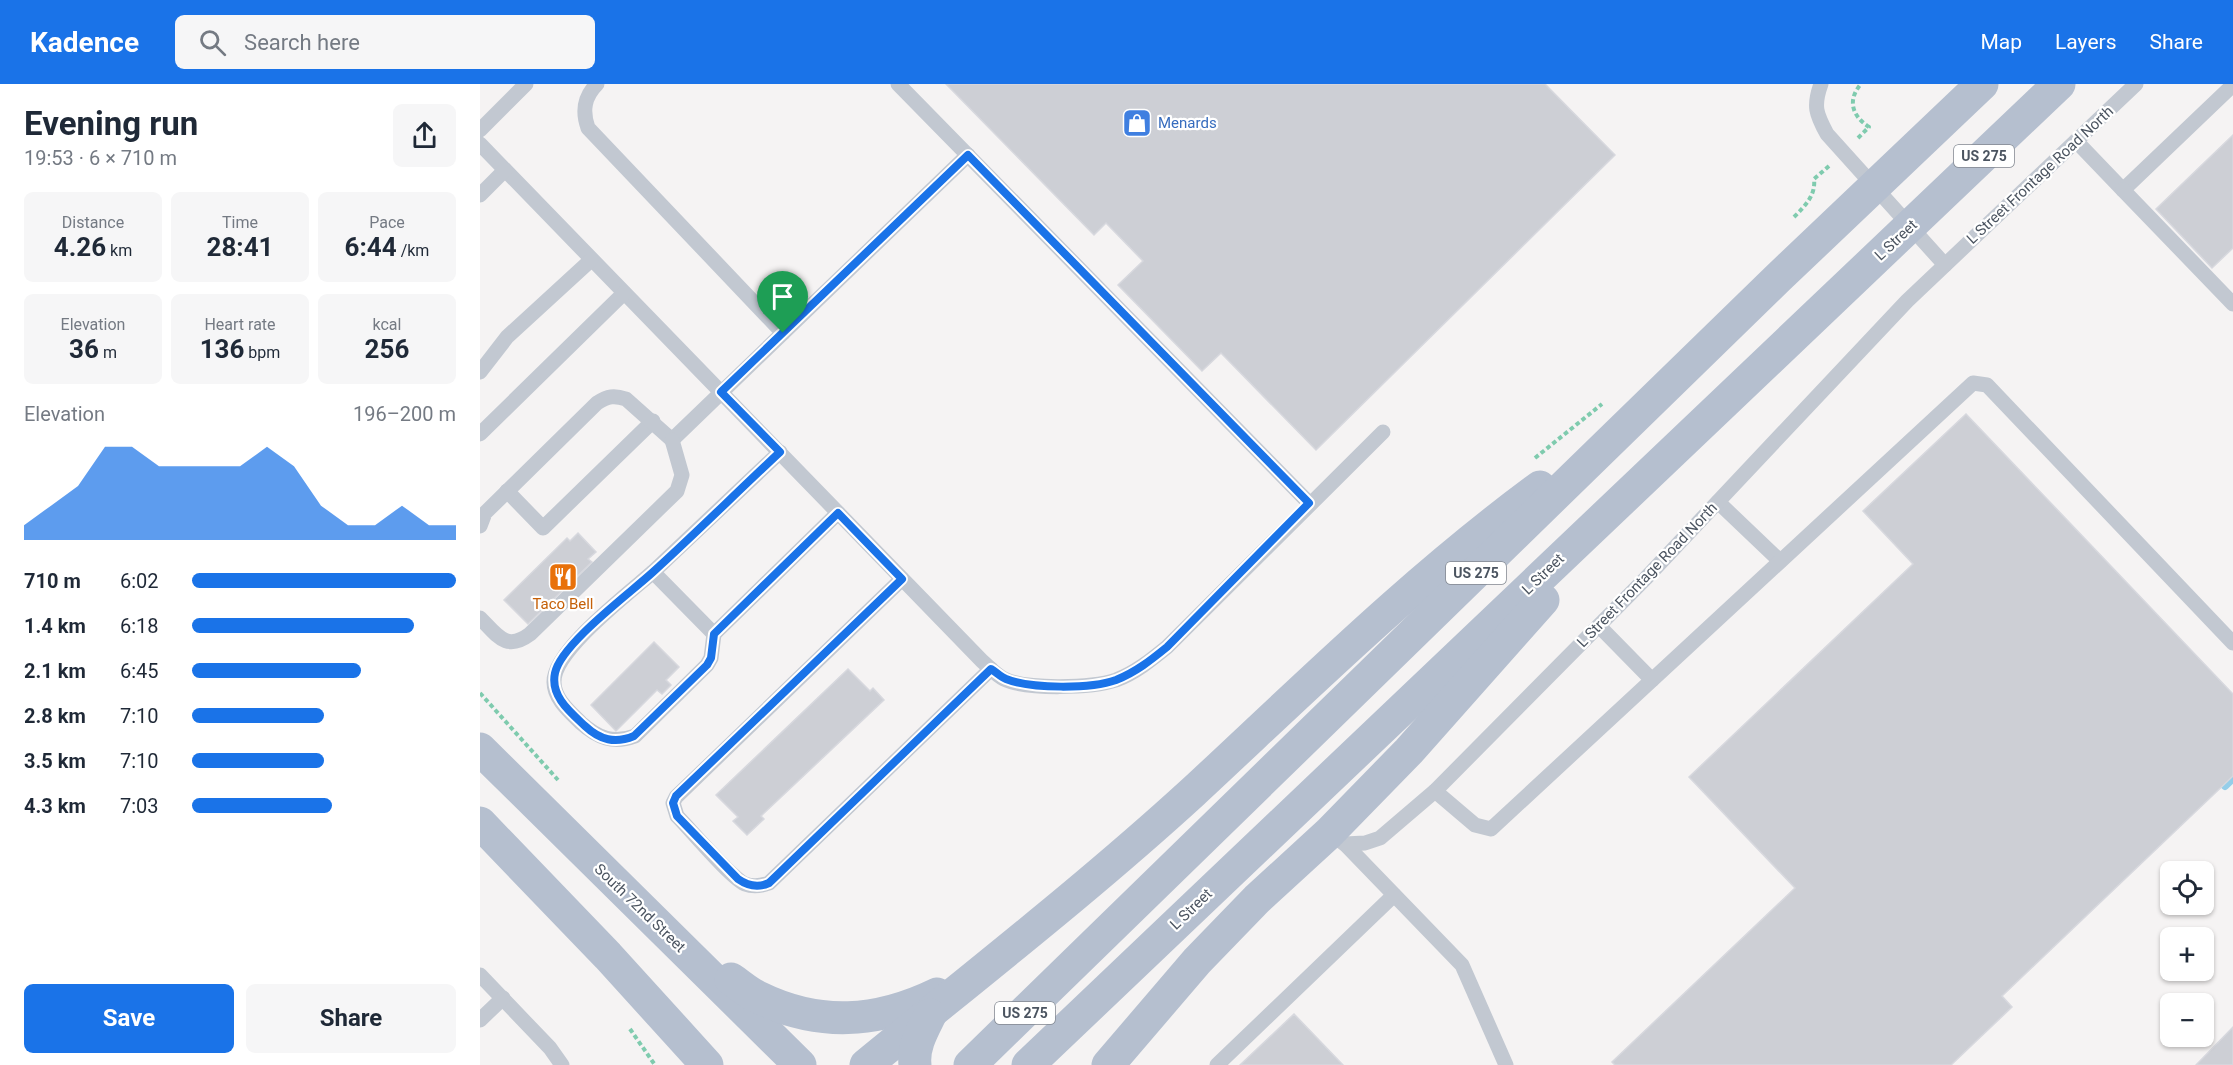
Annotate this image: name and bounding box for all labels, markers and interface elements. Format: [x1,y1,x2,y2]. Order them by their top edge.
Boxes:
search box [175,15,595,69]
text: Kadence [30,26,139,59]
icon: search [196,26,229,59]
text: Search here [244,30,360,55]
text: Map [1980,30,2022,54]
text: Layers [2055,30,2116,54]
text: Share [2149,30,2203,54]
street label: L Street Frontage Road North [1963,102,2117,248]
text: Evening run [24,104,198,143]
button: share [393,104,456,167]
shop icon: Menards [1121,107,1153,139]
place label: Menards [1158,114,1217,132]
road number: US 275 [1954,145,2014,167]
text: 19:53 · 6 × 710 m [24,146,177,170]
text: Distance [62,213,124,232]
text: Time [222,213,258,232]
text: Pace [369,213,405,232]
street label: L Street [1871,216,1921,264]
text: 4.26 [54,232,106,262]
text: 28:41 [207,232,274,262]
text: 6:44 [345,232,397,262]
text: km [106,241,132,260]
text: /km [397,241,429,260]
pin [757,271,808,333]
icon: arrive [766,280,799,313]
text: Elevation [61,315,125,334]
text: Heart rate [204,315,276,334]
text: kcal [373,315,401,334]
text: 36 [69,334,99,364]
text: 136 [200,334,244,364]
text: 256 [365,334,409,364]
text: m [99,343,117,362]
text: bpm [244,343,280,362]
text: Elevation [24,402,105,426]
text: 196–200 m [353,402,456,426]
street label: L Street Frontage Road North [1573,499,1721,651]
street label: L Street [1518,550,1568,598]
restaurant icon: Taco Bell [547,561,579,593]
road number: US 275 [1446,562,1506,584]
text: 710 m [24,569,81,593]
text: 6:02 [120,569,159,593]
place label: Taco Bell [532,595,594,613]
text: 1.4 km [24,614,86,638]
text: 6:18 [120,614,159,638]
text: 2.1 km [24,659,86,683]
text: 6:45 [120,659,159,683]
text: 2.8 km [24,704,86,728]
text: 7:10 [120,704,159,728]
text: 3.5 km [24,749,86,773]
text: 7:10 [120,749,159,773]
text: 4.3 km [24,794,86,818]
text: 7:03 [120,794,159,818]
street label: South 72nd Street [591,860,689,956]
map controls [2160,861,2214,1047]
button: locate [2160,861,2214,915]
street label: L Street [1166,885,1216,933]
button: + [2160,927,2214,981]
button: Save [24,984,234,1053]
button: Share [246,984,456,1053]
button: − [2160,993,2214,1047]
road number: US 275 [995,1002,1055,1024]

